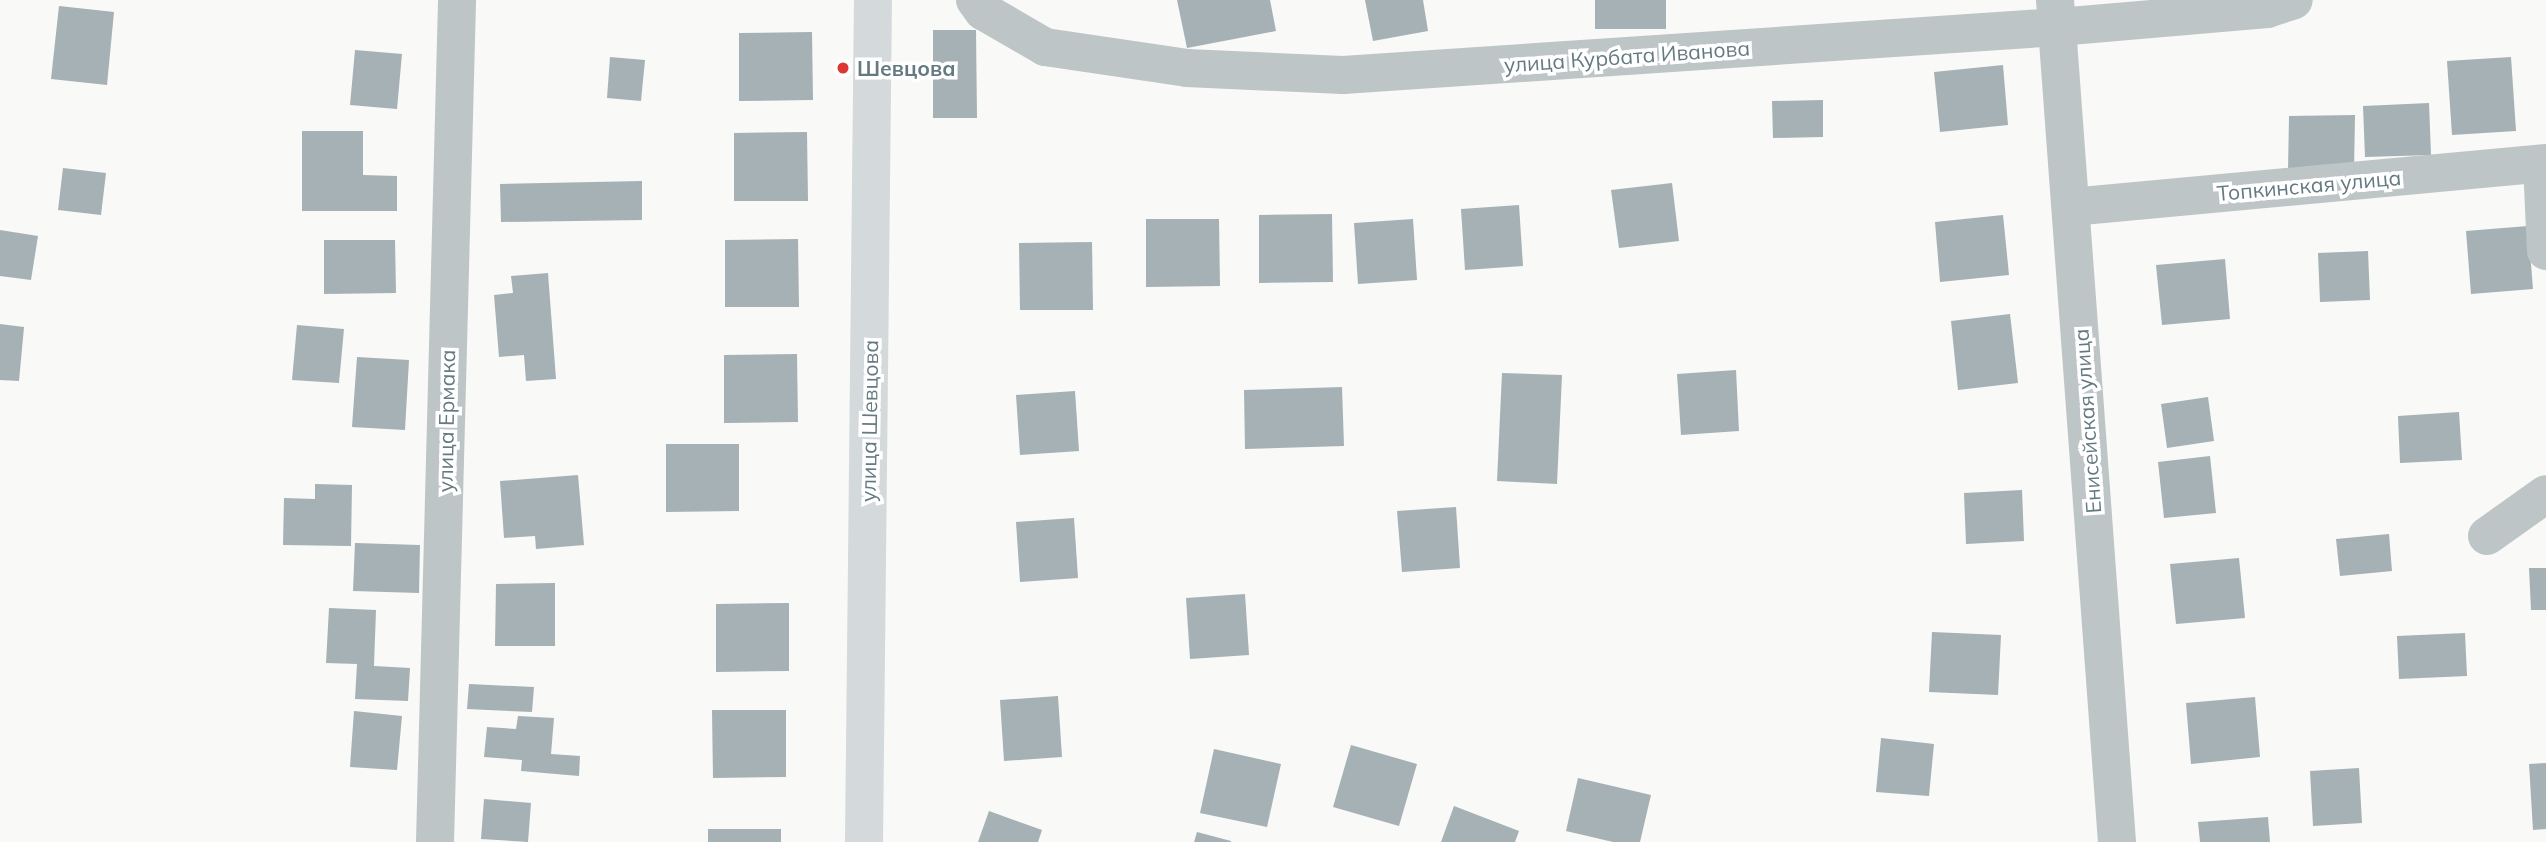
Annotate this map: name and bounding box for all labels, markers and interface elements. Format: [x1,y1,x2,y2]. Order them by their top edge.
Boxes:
street label: улица Курбата Иванова [1503,35,1751,77]
place label: Шевцова [857,55,956,81]
marker: Шевцова [835,60,851,76]
street label: Топкинская улица [2216,164,2402,206]
street label: Енисейская улица [2068,328,2106,514]
street label: улица Шевцова [855,340,883,502]
street label: улица Ермака [432,349,460,493]

